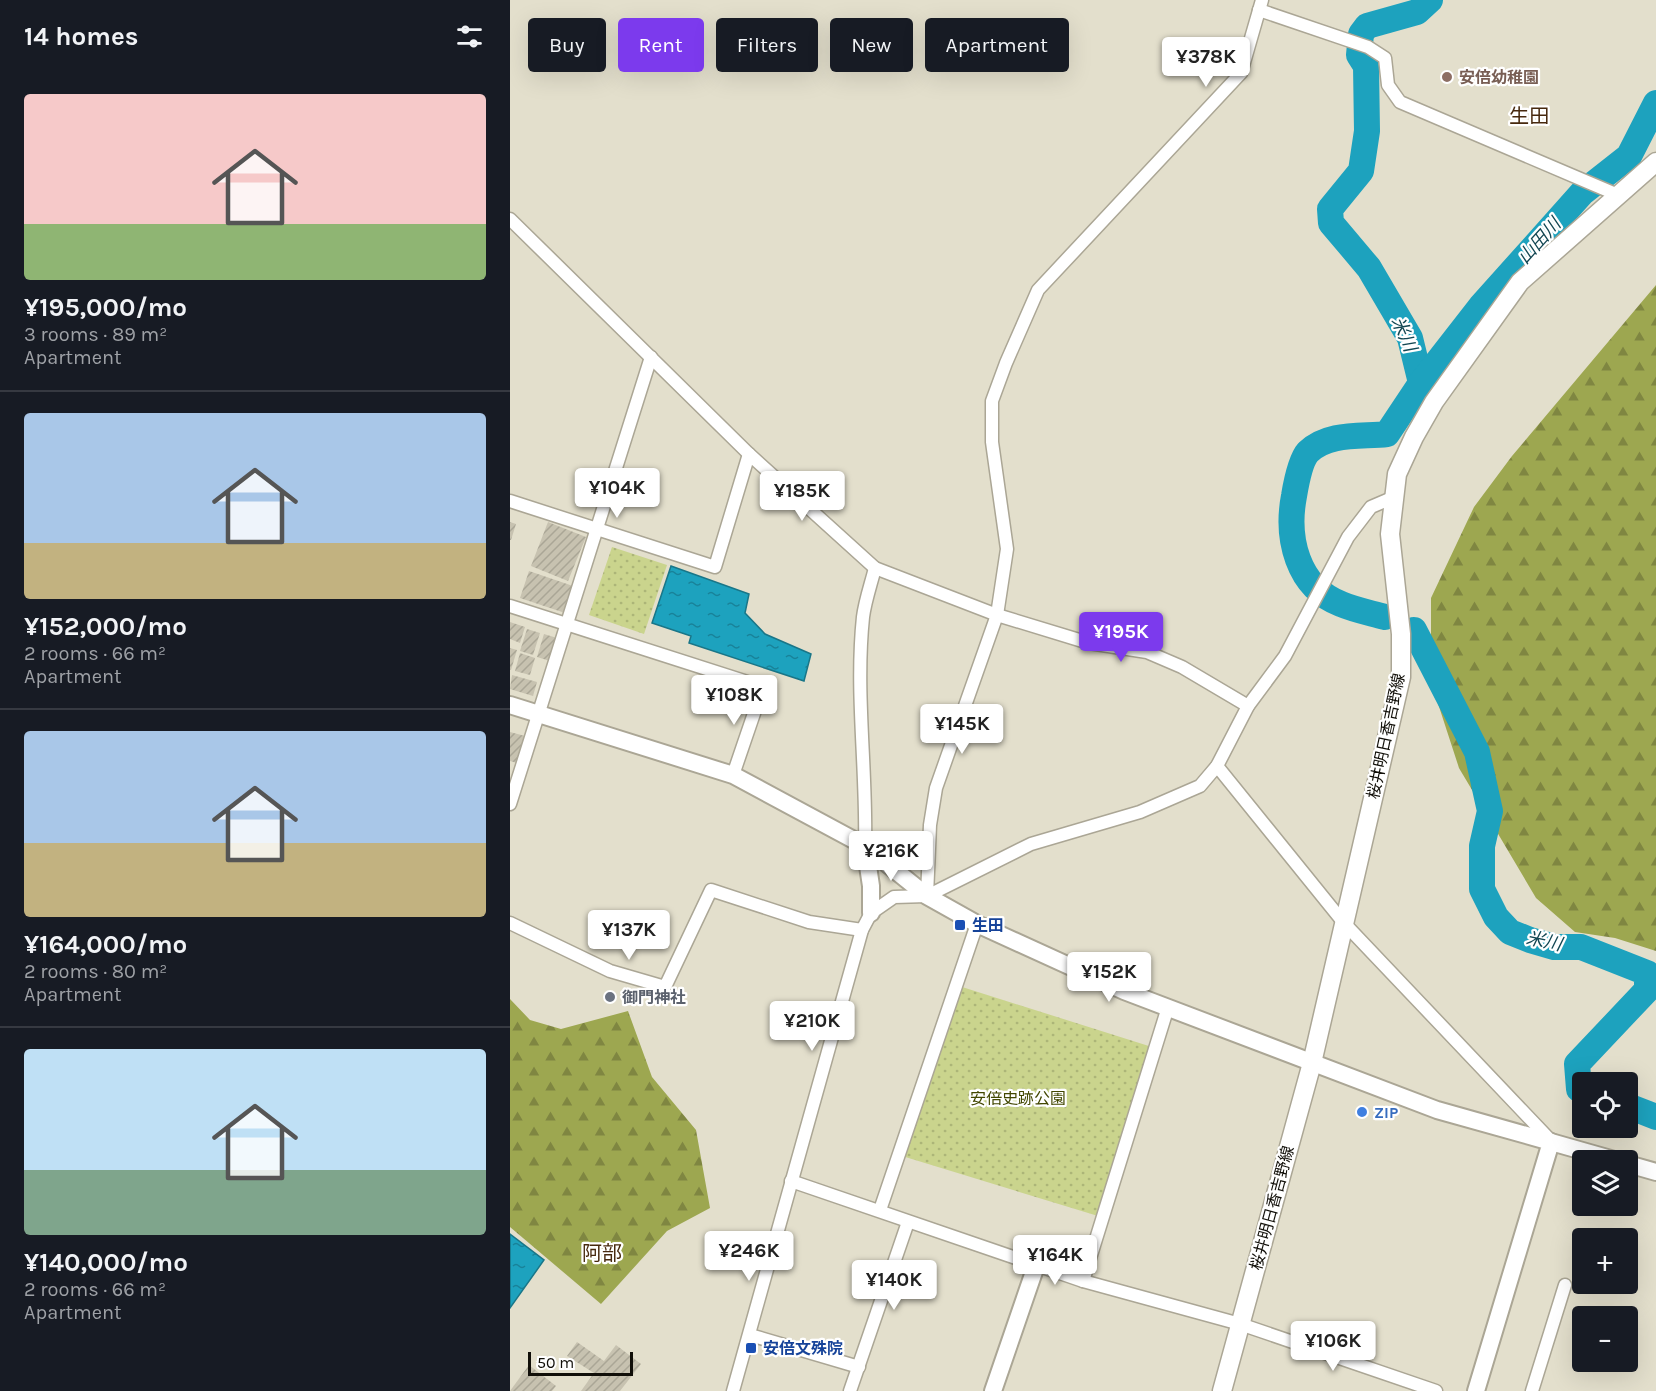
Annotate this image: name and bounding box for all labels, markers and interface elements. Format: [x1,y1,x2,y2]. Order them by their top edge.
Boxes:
chip: Buy [528,18,606,72]
chip: Rent [618,18,704,72]
chip: Filters [716,18,818,72]
chip: New [830,18,913,72]
chip: Apartment [925,18,1069,72]
icon: filters [453,20,486,53]
text: 14 homes [24,21,138,52]
pin: ¥378K [1164,37,1248,88]
text: ¥378K [1176,45,1236,68]
place label: 安倍幼稚園 [1459,68,1539,87]
marker: 安倍幼稚園 [1440,70,1454,84]
district label: 生田 [1509,105,1549,128]
icon: home [201,133,309,241]
water label: 山田川 [1513,212,1567,268]
text: ¥195,000/mo [24,292,187,323]
water label: 米川 [1387,313,1422,357]
text: 3 rooms · 89 m² [24,323,167,346]
text: Apartment [24,346,122,369]
icon: home [201,452,309,560]
pin: ¥104K [575,468,659,519]
pin: ¥185K [760,471,844,522]
text: ¥104K [589,476,645,499]
text: ¥185K [774,479,830,502]
text: ¥152,000/mo [24,611,187,642]
pin: ¥195K [1079,612,1163,663]
text: ¥195K [1093,620,1149,643]
text: 2 rooms · 66 m² [24,642,166,665]
text: Apartment [24,665,122,688]
street label: 桜井明日香吉野線 [1363,671,1409,801]
pin: ¥108K [692,675,776,726]
text: ¥108K [705,683,763,706]
pin: ¥145K [920,704,1004,755]
text: ¥145K [934,712,990,735]
icon: home [201,770,309,878]
pin: ¥216K [849,831,933,882]
text: ¥216K [863,839,919,862]
pin: ¥137K [587,910,671,961]
place label: 生田 [972,916,1004,935]
text: ¥137K [602,918,656,941]
marker: 生田 [953,918,967,932]
water label: 米川 [1524,926,1566,956]
text: ¥164,000/mo [24,929,187,960]
pin: ¥152K [1067,952,1151,1003]
text: 2 rooms · 80 m² [24,960,167,983]
text: ¥152K [1081,960,1137,983]
text: Apartment [24,983,122,1006]
place label: 御門神社 [622,988,686,1007]
marker: 御門神社 [603,990,617,1004]
pin: ¥210K [770,1001,854,1052]
text: ¥210K [784,1009,840,1032]
map controls [1572,1072,1638,1372]
button: locate [1572,1072,1638,1138]
icon: home [201,1088,309,1196]
park label: 安倍史跡公園 [970,1089,1066,1108]
place label: ZIP [1374,1103,1398,1122]
marker: ZIP [1355,1105,1369,1119]
street label: 桜井明日香吉野線 [1246,1144,1298,1272]
button: layers [1572,1150,1638,1216]
button: + [1572,1228,1638,1294]
pin: ¥246K [707,1231,791,1282]
pin: ¥164K [1013,1235,1097,1286]
text: ¥246K [719,1239,779,1262]
district label: 阿部 [582,1242,622,1265]
text: ¥164K [1027,1243,1083,1266]
text: ¥140,000/mo [24,1247,188,1278]
pin: ¥140K [852,1260,936,1311]
text: ¥140K [866,1268,922,1291]
text: 2 rooms · 66 m² [24,1278,166,1301]
text: Apartment [24,1301,122,1324]
button: − [1572,1306,1638,1372]
pin: ¥106K [1291,1321,1375,1372]
text: ¥106K [1305,1329,1361,1352]
place label: 安倍文殊院 [763,1339,843,1358]
marker: 安倍文殊院 [744,1341,758,1355]
scale bar [528,1349,633,1376]
text: 50 m [537,1353,574,1372]

